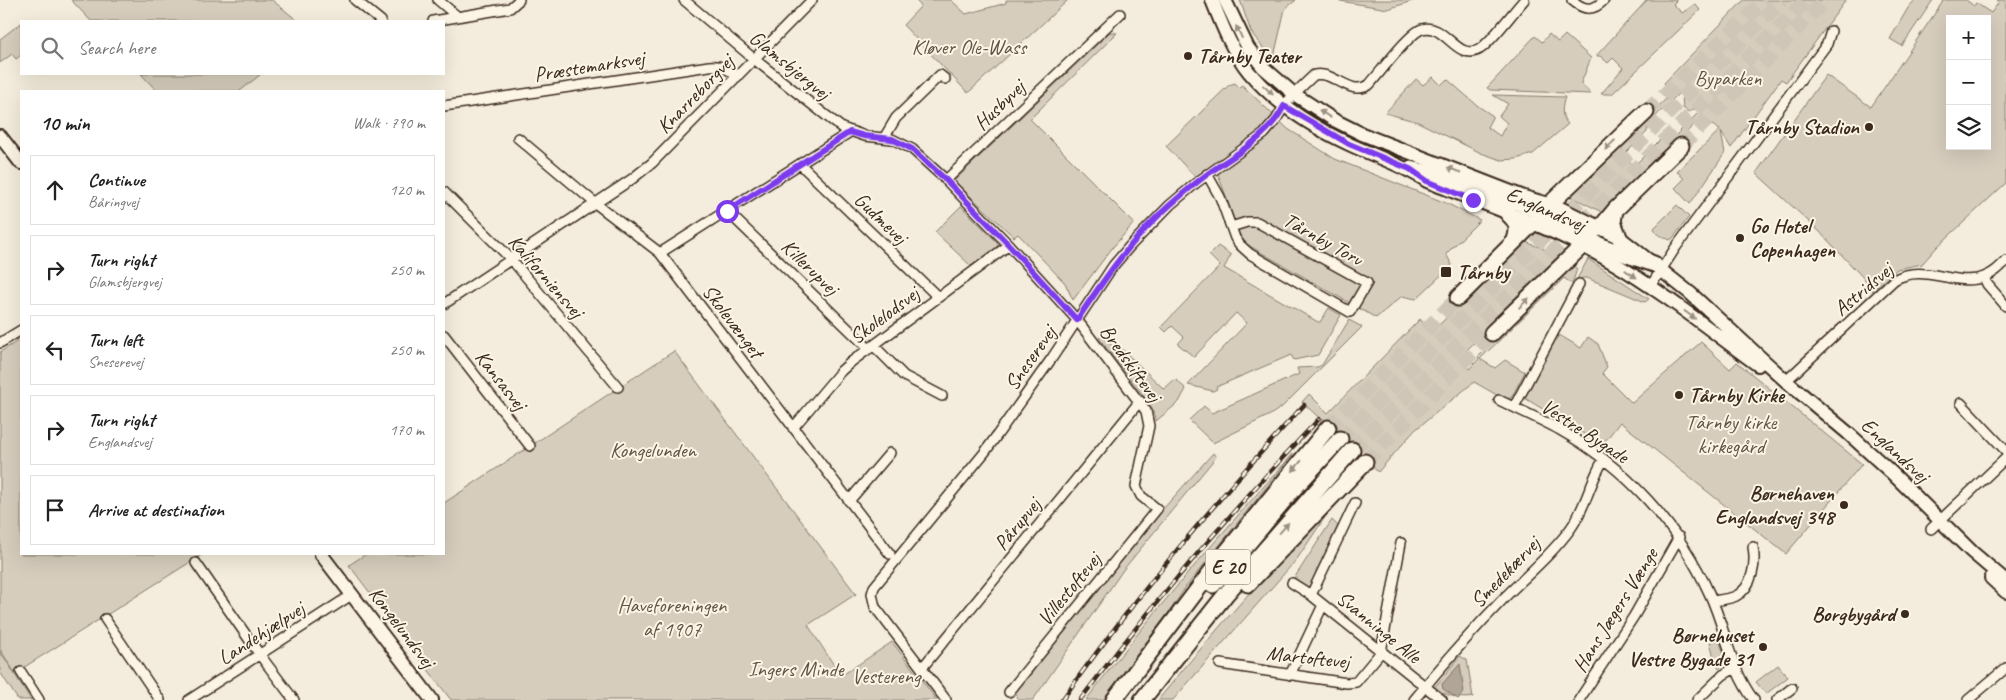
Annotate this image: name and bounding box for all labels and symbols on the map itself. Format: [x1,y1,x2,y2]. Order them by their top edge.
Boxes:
one-way arrow [1235,24,1243,39]
street label: Glamsbjergvej [744,25,838,107]
park label: Kløver Ole-Wass [912,34,1028,60]
place label: Tårnby Teater [1198,43,1303,69]
street label: Præstemarksvej [532,44,648,88]
street label: Knarreborgvej [651,47,741,139]
marker: Tårnby Teater [1182,50,1194,62]
park label: Byparken [1695,65,1762,91]
street label: Husbyvej [968,73,1032,136]
one-way arrow [1261,84,1273,96]
one-way arrow [1318,110,1332,119]
place label: Tårnby Stadion [1745,114,1860,140]
marker: Tårnby Stadion [1863,121,1875,133]
one-way arrow [1605,139,1617,151]
one-way arrow [1446,166,1461,174]
street label: Englandsvej [1502,181,1592,238]
street label: Gudmevej [849,186,915,251]
route end [1462,189,1485,212]
route start [716,200,739,223]
street label: Tårnby Torv [1279,207,1369,272]
place label: Go Hotel Copenhagen [1750,213,1835,263]
street label: Kaliforniensvej [503,229,591,325]
marker: Go Hotel Copenhagen [1734,232,1746,244]
street label: Killerupvej [776,233,846,302]
street label: Astridsvej [1828,255,1900,321]
place label: Tårnby [1457,259,1511,285]
marker: Tårnby [1439,265,1453,279]
one-way arrow [1624,270,1638,279]
street label: Skolevænget [697,279,771,366]
street label: Skolelodsvej [844,279,926,350]
one-way arrow [1517,297,1529,309]
one-way arrow [1683,310,1696,320]
street label: Sneserevej [999,319,1063,395]
street label: Bredskiftevej [1094,319,1169,409]
street label: Kansasvej [469,345,534,417]
place label: Tårnby Kirke [1689,382,1786,408]
marker: Tårnby Kirke [1673,389,1685,401]
street label: Vestre Bygade [1536,393,1636,470]
park label: Tårnby kirke kirkegård [1686,409,1778,459]
street label: Englandsvej [1856,412,1936,490]
park label: Kongelunden [610,437,697,463]
one-way arrow [1292,459,1303,472]
place label: Børnehaven Englandsvej 348 [1715,480,1837,530]
street label: Pårupvej [988,490,1048,556]
marker: Børnehaven Englandsvej 348 [1838,499,1850,511]
one-way arrow [1279,521,1290,534]
street label: Smedekærvej [1465,529,1547,613]
street label: Hans Jægers Vænge [1567,541,1665,677]
street label: Villestoftevej [1032,545,1108,631]
road number: E 20 [1206,550,1250,584]
street label: Kongelundsvej [363,581,443,675]
street label: Svanninge Alle [1332,585,1428,670]
park label: Haveforeningen af 1907 [618,592,727,642]
street label: Landehjælpvej [213,594,311,671]
place label: Borgbygård [1812,601,1899,627]
marker: Borgbygård [1899,608,1911,620]
place label: Børnehuset Vestre Bygade 31 [1628,622,1756,672]
street label: Martoftevej [1265,640,1353,675]
marker: Børnehuset Vestre Bygade 31 [1757,641,1769,653]
park label: Ingers Minde [748,656,845,682]
park label: Vestereng [852,663,922,689]

